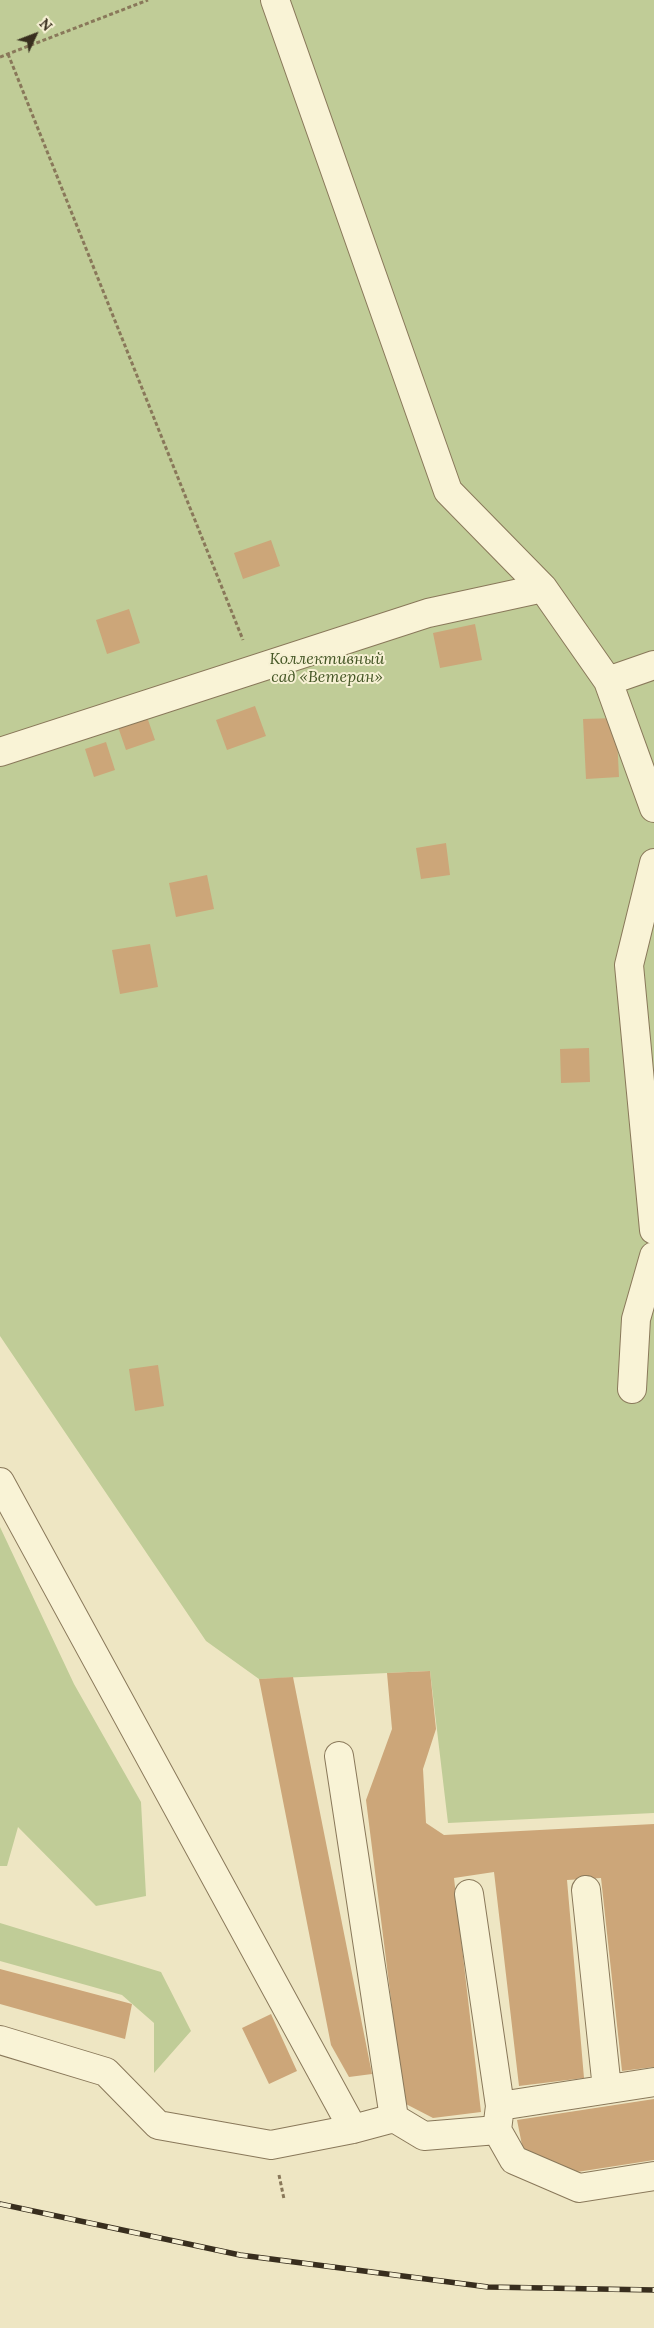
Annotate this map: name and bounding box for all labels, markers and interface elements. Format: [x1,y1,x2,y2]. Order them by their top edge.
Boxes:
north arrow [10,10,60,60]
text: N [36,15,56,35]
park label: Коллективный сад «Ветеран» [270,649,384,687]

